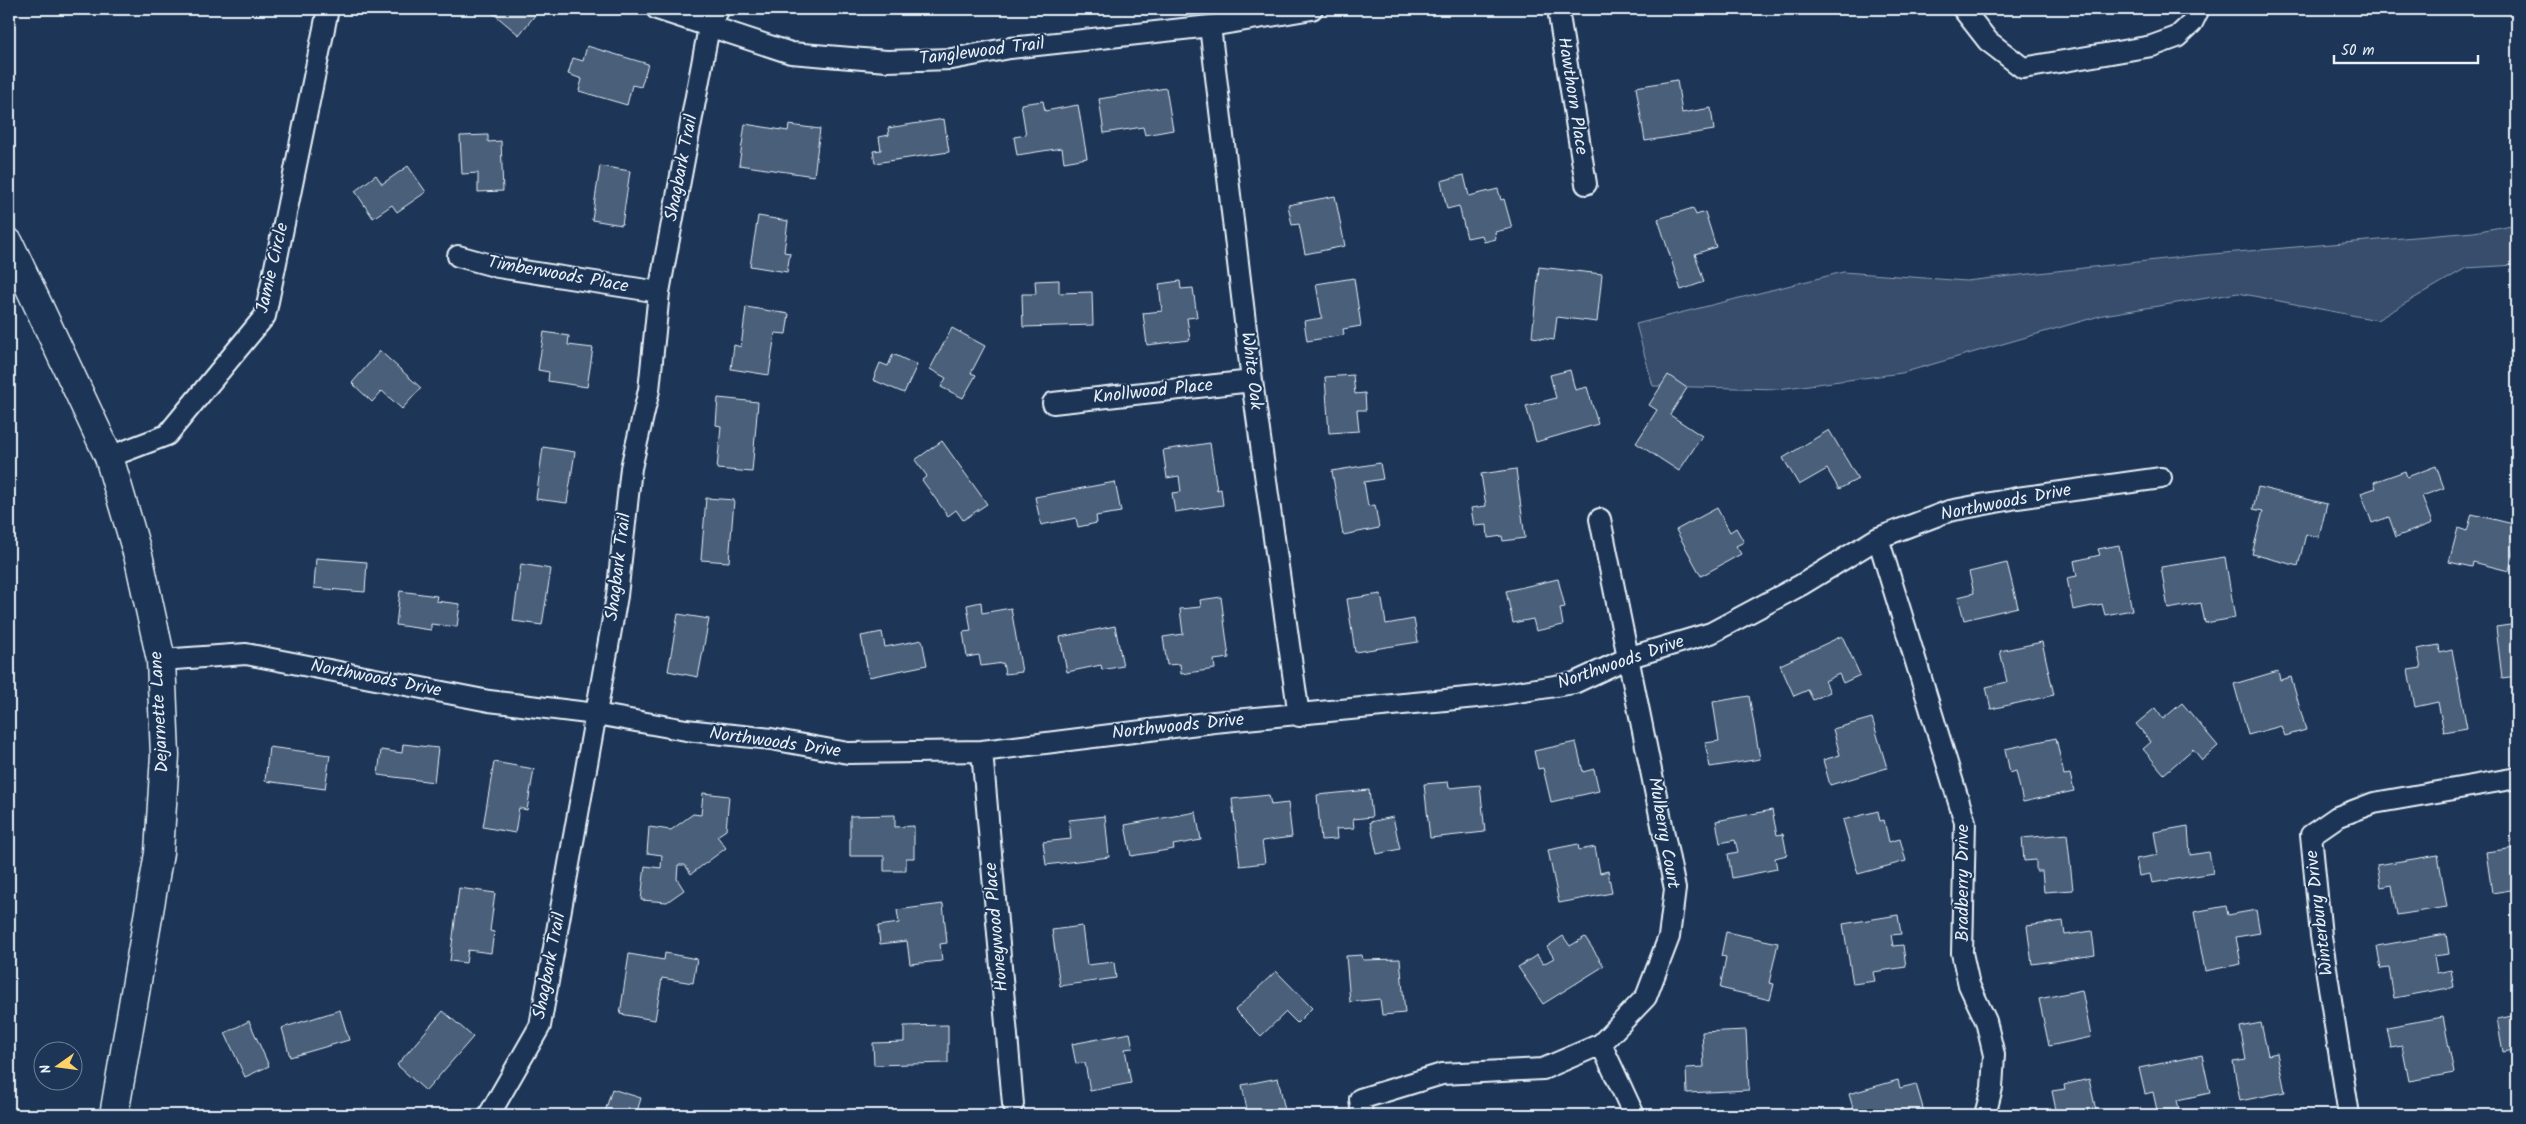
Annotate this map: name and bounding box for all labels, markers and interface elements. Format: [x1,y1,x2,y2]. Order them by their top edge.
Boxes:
street label: Tanglewood Trail [918,30,1047,74]
scale bar [2334,32,2477,64]
street label: Hawthorn Place [1548,35,1596,157]
text: 50 m [2341,39,2375,63]
street label: Shagbark Trail [657,111,707,224]
street label: Jamie Circle [248,220,298,316]
street label: Timberwoods Place [485,248,631,302]
street label: White Oak [1232,330,1270,412]
street label: Knollwood Place [1092,371,1214,413]
street label: Northwoods Drive [1938,476,2074,530]
street label: Shagbark Trail [598,511,640,623]
street label: Northwoods Drive [1554,628,1688,698]
street label: Dejarnette Lane [142,651,178,773]
street label: Northwoods Drive [308,652,444,706]
street label: Northwoods Drive [1110,706,1246,748]
street label: Northwoods Drive [707,719,843,767]
street label: Mulberry Court [1639,775,1687,892]
street label: Bradberry Drive [1949,824,1978,942]
street label: Winterbury Drive [2298,849,2342,977]
street label: Honeywood Place [977,861,1017,993]
street label: Shagbark Trail [525,909,575,1022]
north arrow [32,1042,82,1092]
text: N [35,1062,58,1076]

